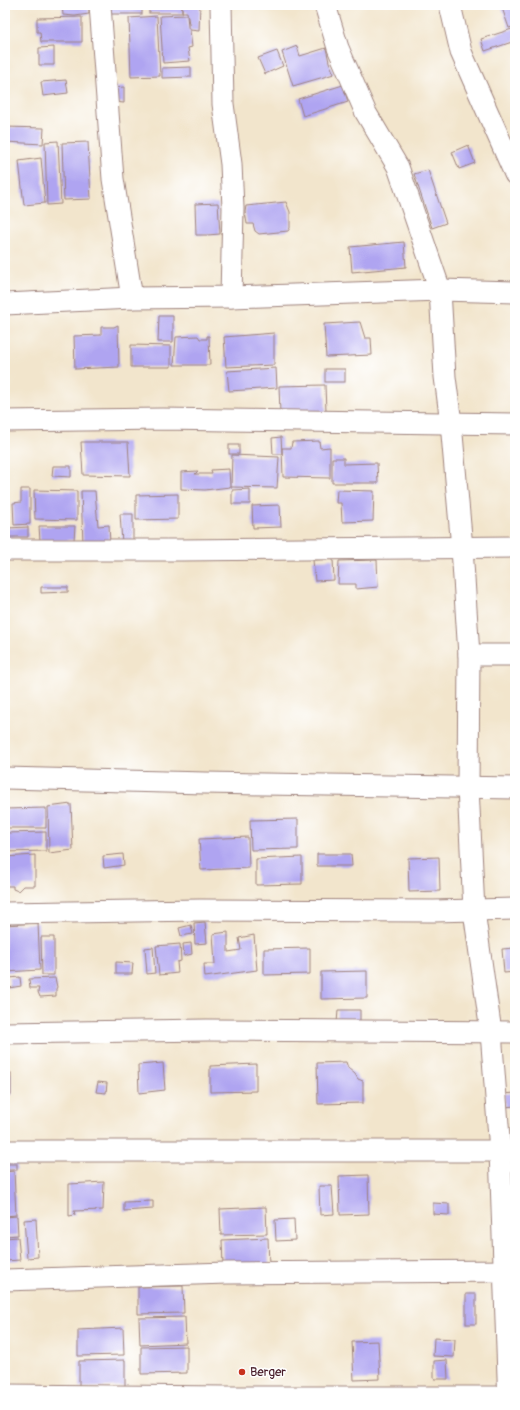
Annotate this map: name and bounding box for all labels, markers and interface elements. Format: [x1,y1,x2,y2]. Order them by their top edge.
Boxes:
place label: Berger [250,1364,286,1380]
marker: Berger [237,1367,247,1377]

